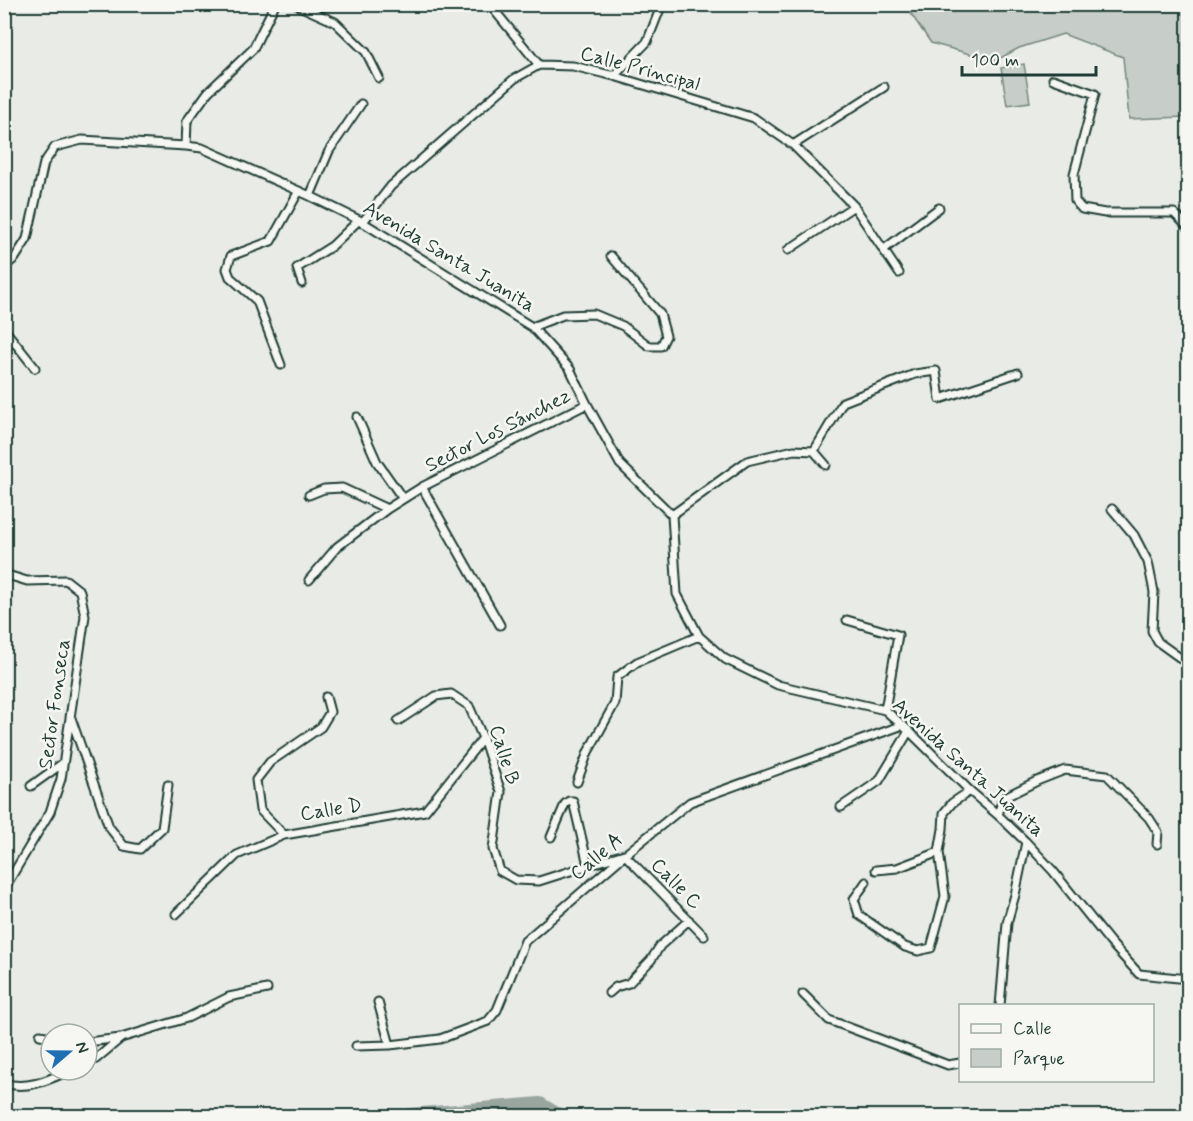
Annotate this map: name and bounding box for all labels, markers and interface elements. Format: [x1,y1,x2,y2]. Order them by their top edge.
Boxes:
scale bar [962,39,1096,77]
street label: Calle Principal [577,40,703,98]
text: 100 m [971,49,1019,73]
street label: Avenida Santa Juanita [358,195,540,319]
street label: Sector Los Sánchez [421,383,576,479]
street label: Sector Fonseca [33,637,77,771]
street label: Avenida Santa Juanita [886,692,1050,844]
street label: Calle B [482,722,526,788]
street label: Calle D [298,792,364,828]
street label: Calle A [565,827,629,887]
street label: Calle C [644,852,708,916]
legend [959,1004,1154,1082]
text: Calle [1013,1017,1052,1041]
north arrow [39,1022,99,1082]
text: N [70,1039,93,1056]
text: Parque [1013,1047,1065,1071]

